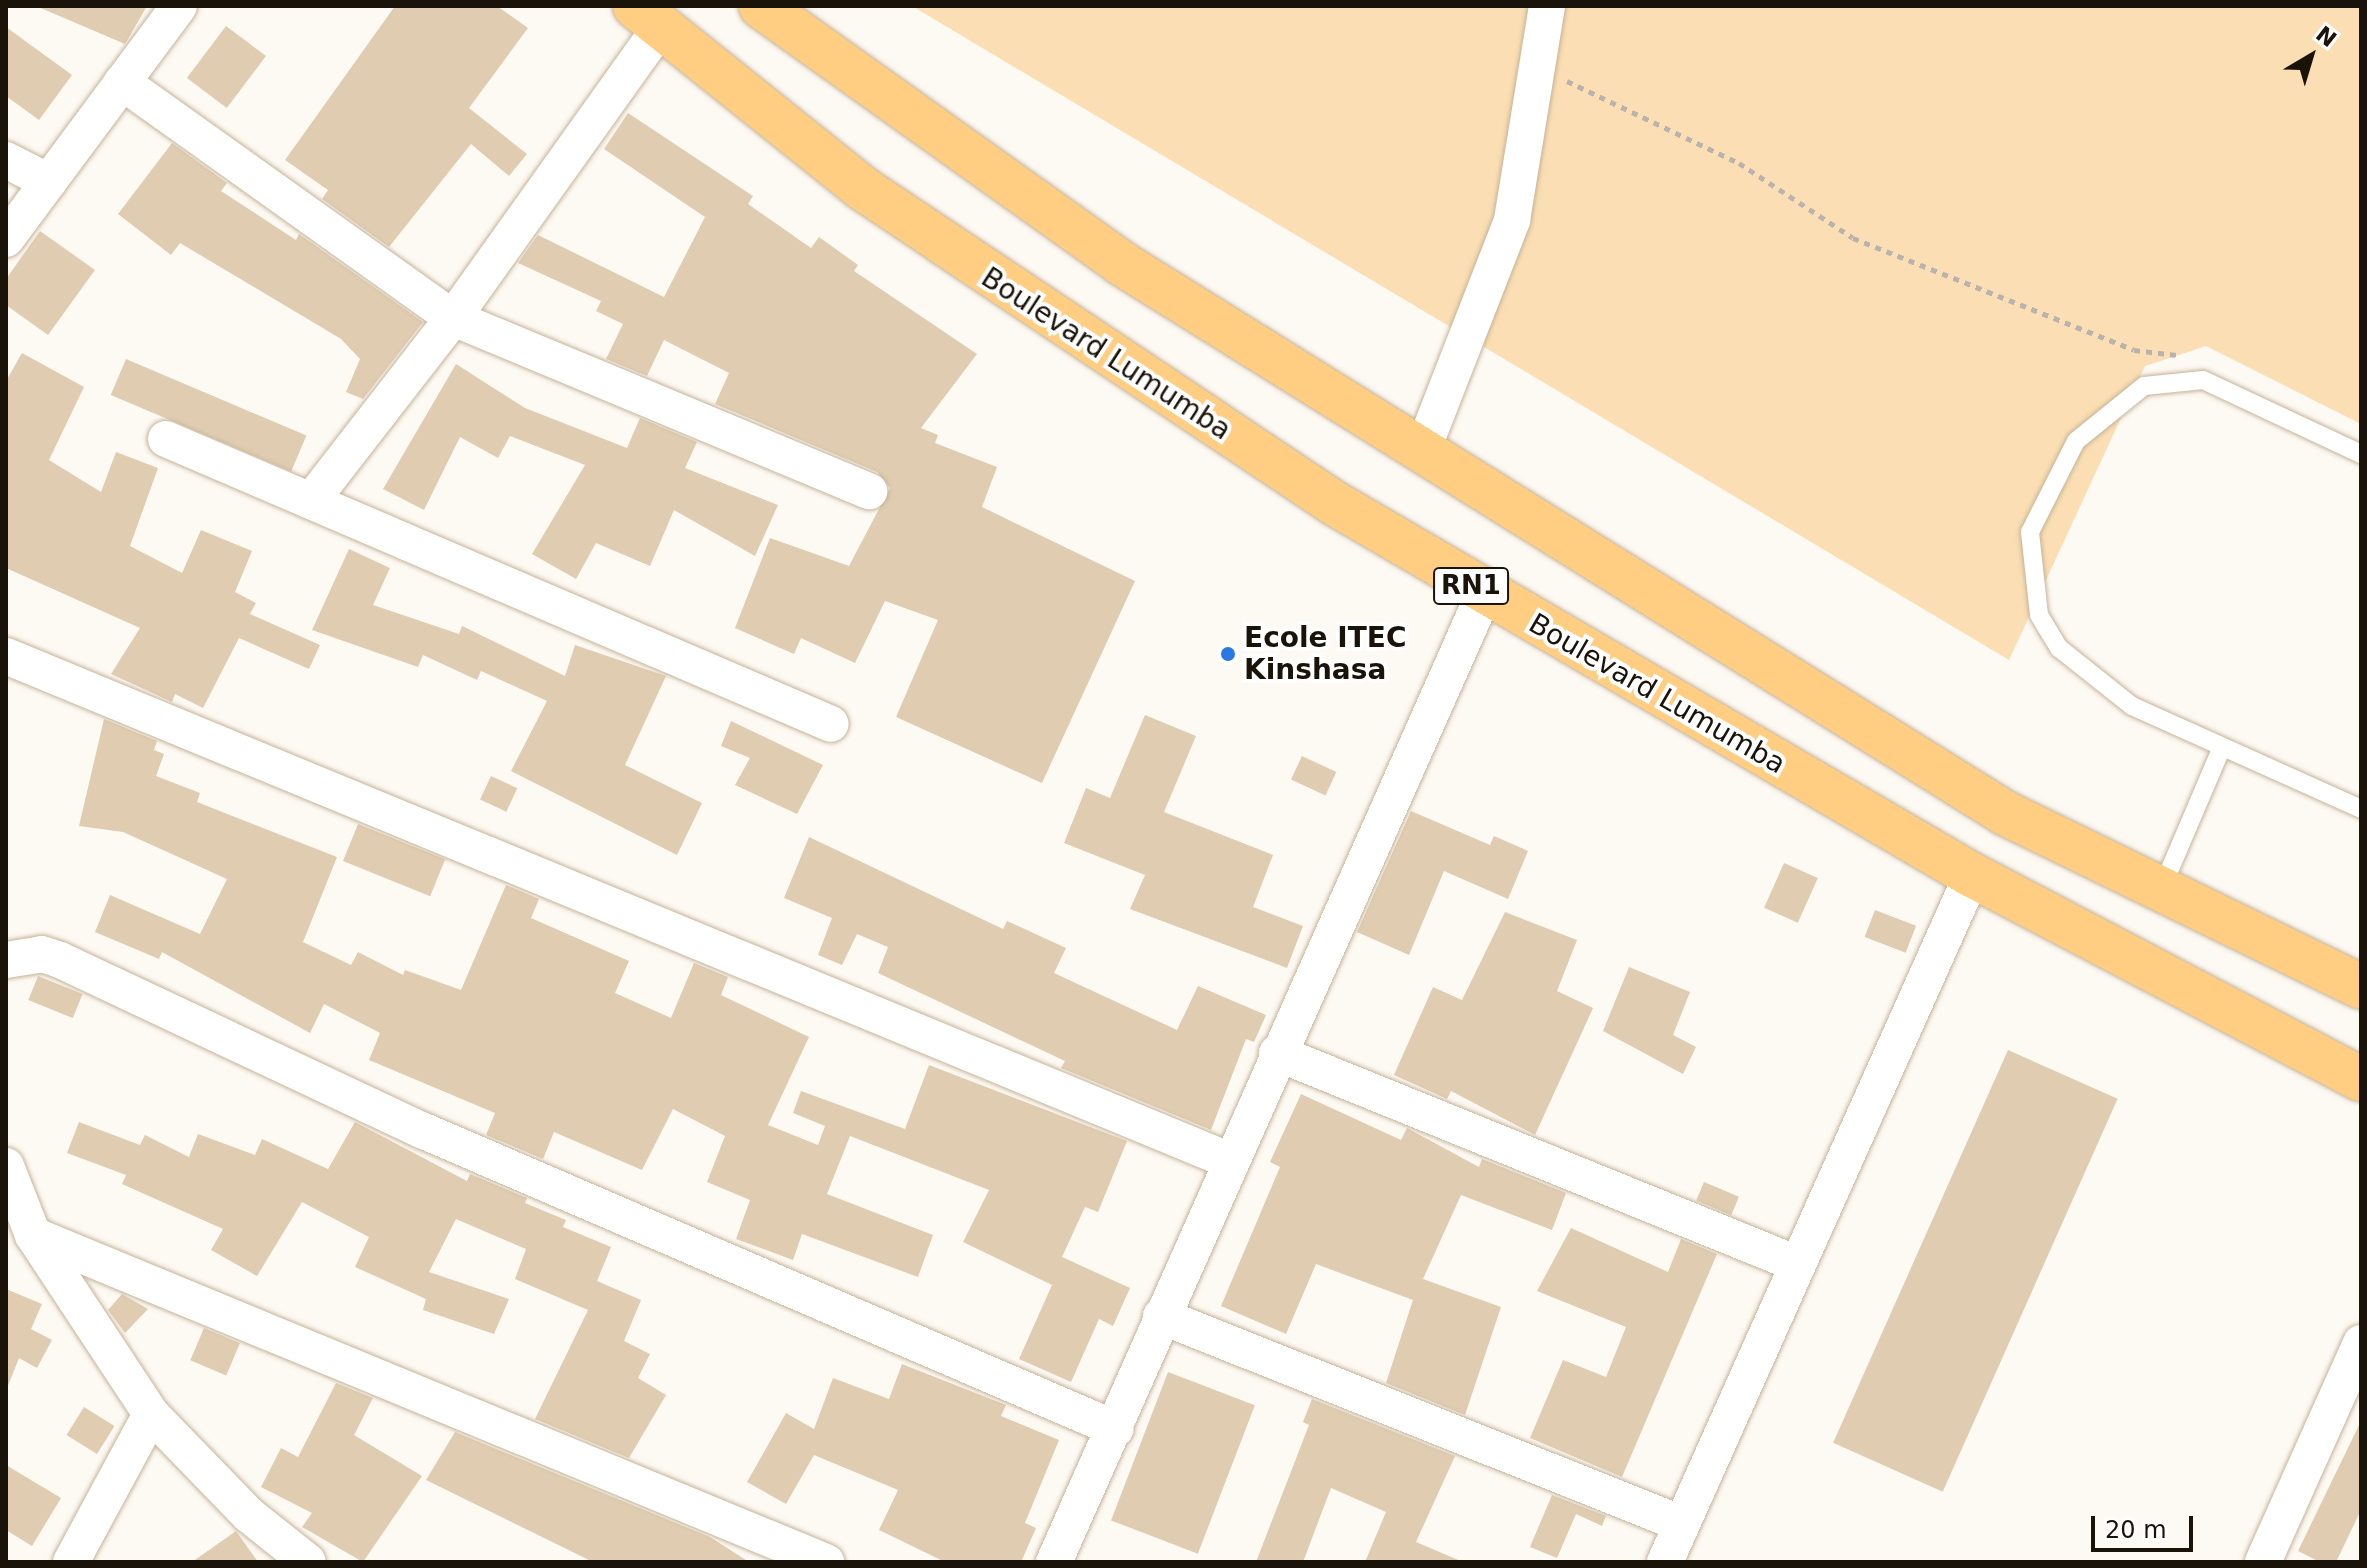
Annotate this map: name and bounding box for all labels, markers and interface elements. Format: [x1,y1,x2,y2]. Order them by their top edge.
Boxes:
north arrow [2271,16,2351,96]
text: N [2311,21,2341,52]
street label: Boulevard Lumumba [975,261,1237,447]
road number: RN1 [1433,564,1509,608]
street label: Boulevard Lumumba [1523,607,1791,781]
place label: Ecole ITEC Kinshasa [1244,621,1406,687]
marker: Ecole ITEC Kinshasa [1219,645,1237,663]
scale bar [2095,1500,2197,1550]
text: 20 m [2105,1516,2167,1544]

